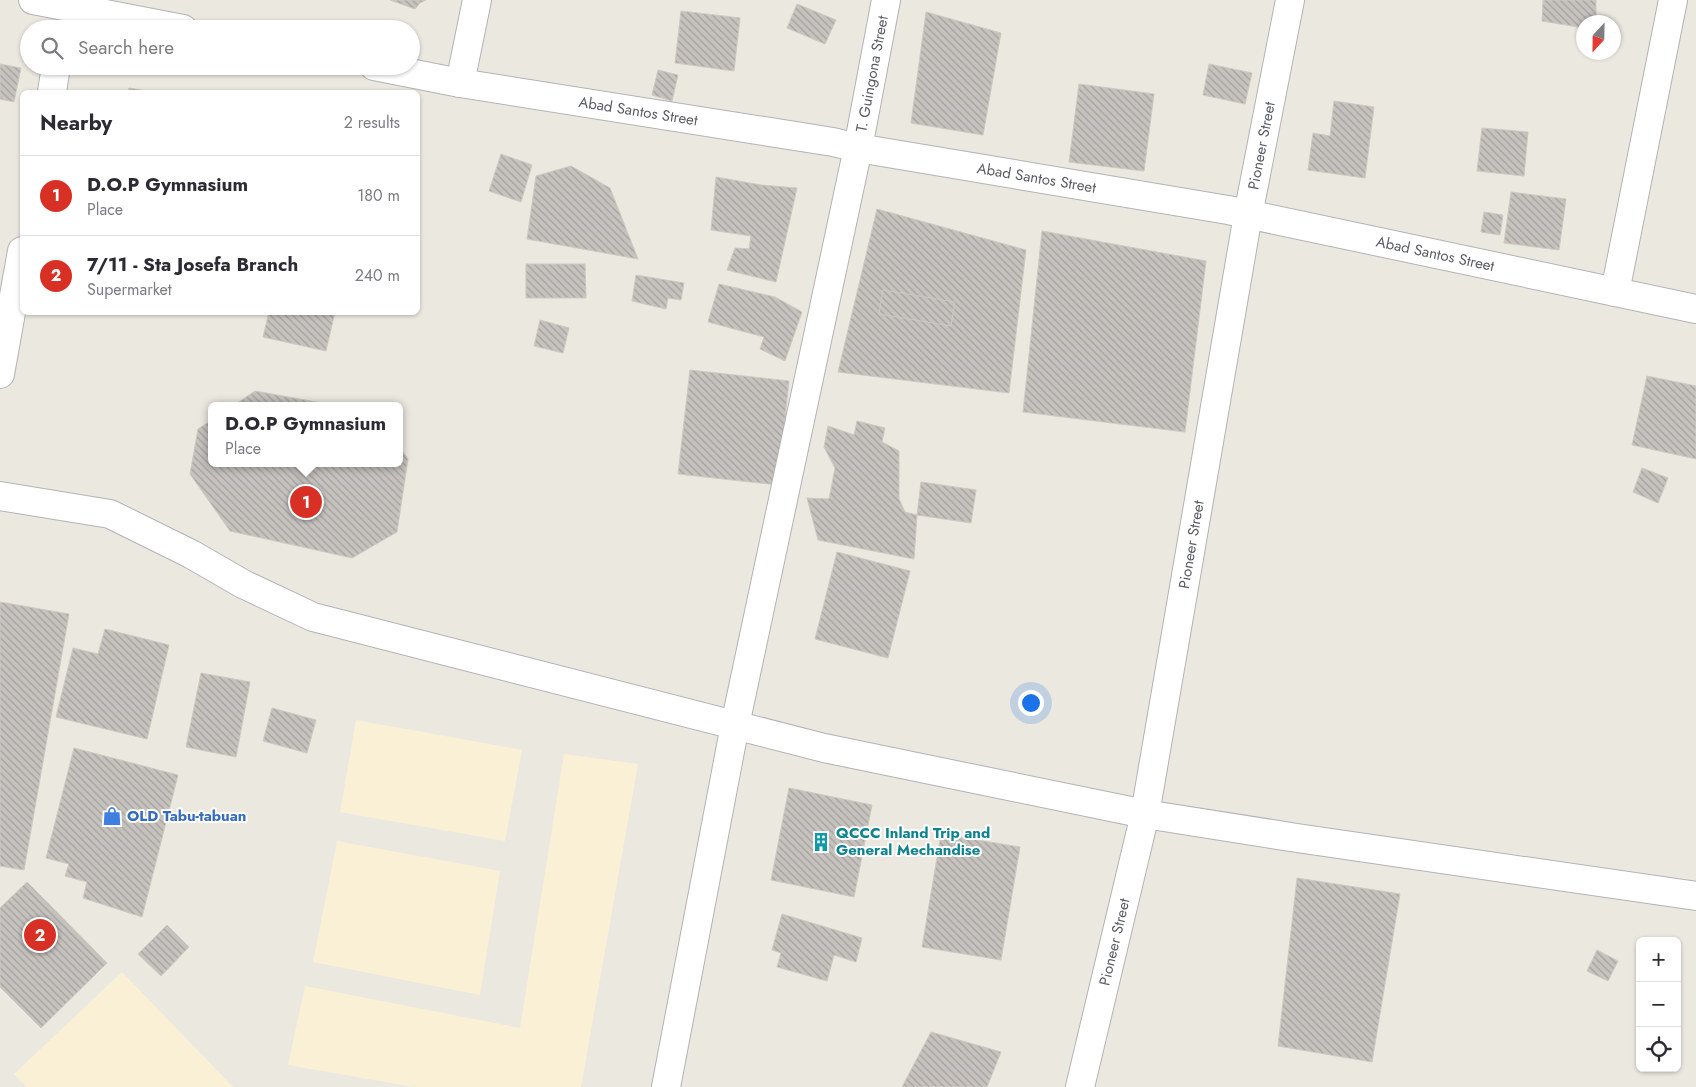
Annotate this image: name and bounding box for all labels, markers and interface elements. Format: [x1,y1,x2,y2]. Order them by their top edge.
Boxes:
street label: T. Guingona Street [850,13,894,134]
north arrow [1576,15,1621,60]
search box [20,20,420,75]
icon: search [38,34,66,62]
text: Search here [78,34,174,61]
street label: Abad Santos Street [577,91,700,132]
street label: Pioneer Street [1242,99,1281,192]
text: Nearby [40,108,112,138]
text: 2 results [344,111,400,134]
street label: Abad Santos Street [975,157,1098,199]
text: D.O.P Gymnasium [87,171,248,198]
text: 1 [52,184,60,207]
text: 180 m [357,184,400,207]
text: Place [87,198,123,221]
street label: Abad Santos Street [1374,231,1497,277]
text: 7/11 - Sta Josefa Branch [87,251,298,278]
text: 2 [51,264,61,287]
text: 240 m [355,264,400,287]
text: Supermarket [87,278,172,301]
popup [208,402,403,467]
text: D.O.P Gymnasium [225,410,386,437]
text: Place [225,437,261,460]
pin: 1 [290,483,322,521]
street label: Pioneer Street [1173,498,1210,590]
your location [1018,690,1044,716]
shop icon: OLD Tabu-tabuan [101,805,123,827]
place label: OLD Tabu-tabuan [127,805,246,827]
place label: QCCC Inland Trip and General Mechandise [836,822,990,861]
building icon: QCCC Inland Trip and General Mechandise [810,831,832,853]
street label: Pioneer Street [1093,896,1136,988]
pin: 2 [24,916,56,954]
map controls [1636,937,1681,1072]
button: + [1636,937,1681,982]
button: − [1636,982,1681,1027]
button: locate [1636,1027,1681,1072]

